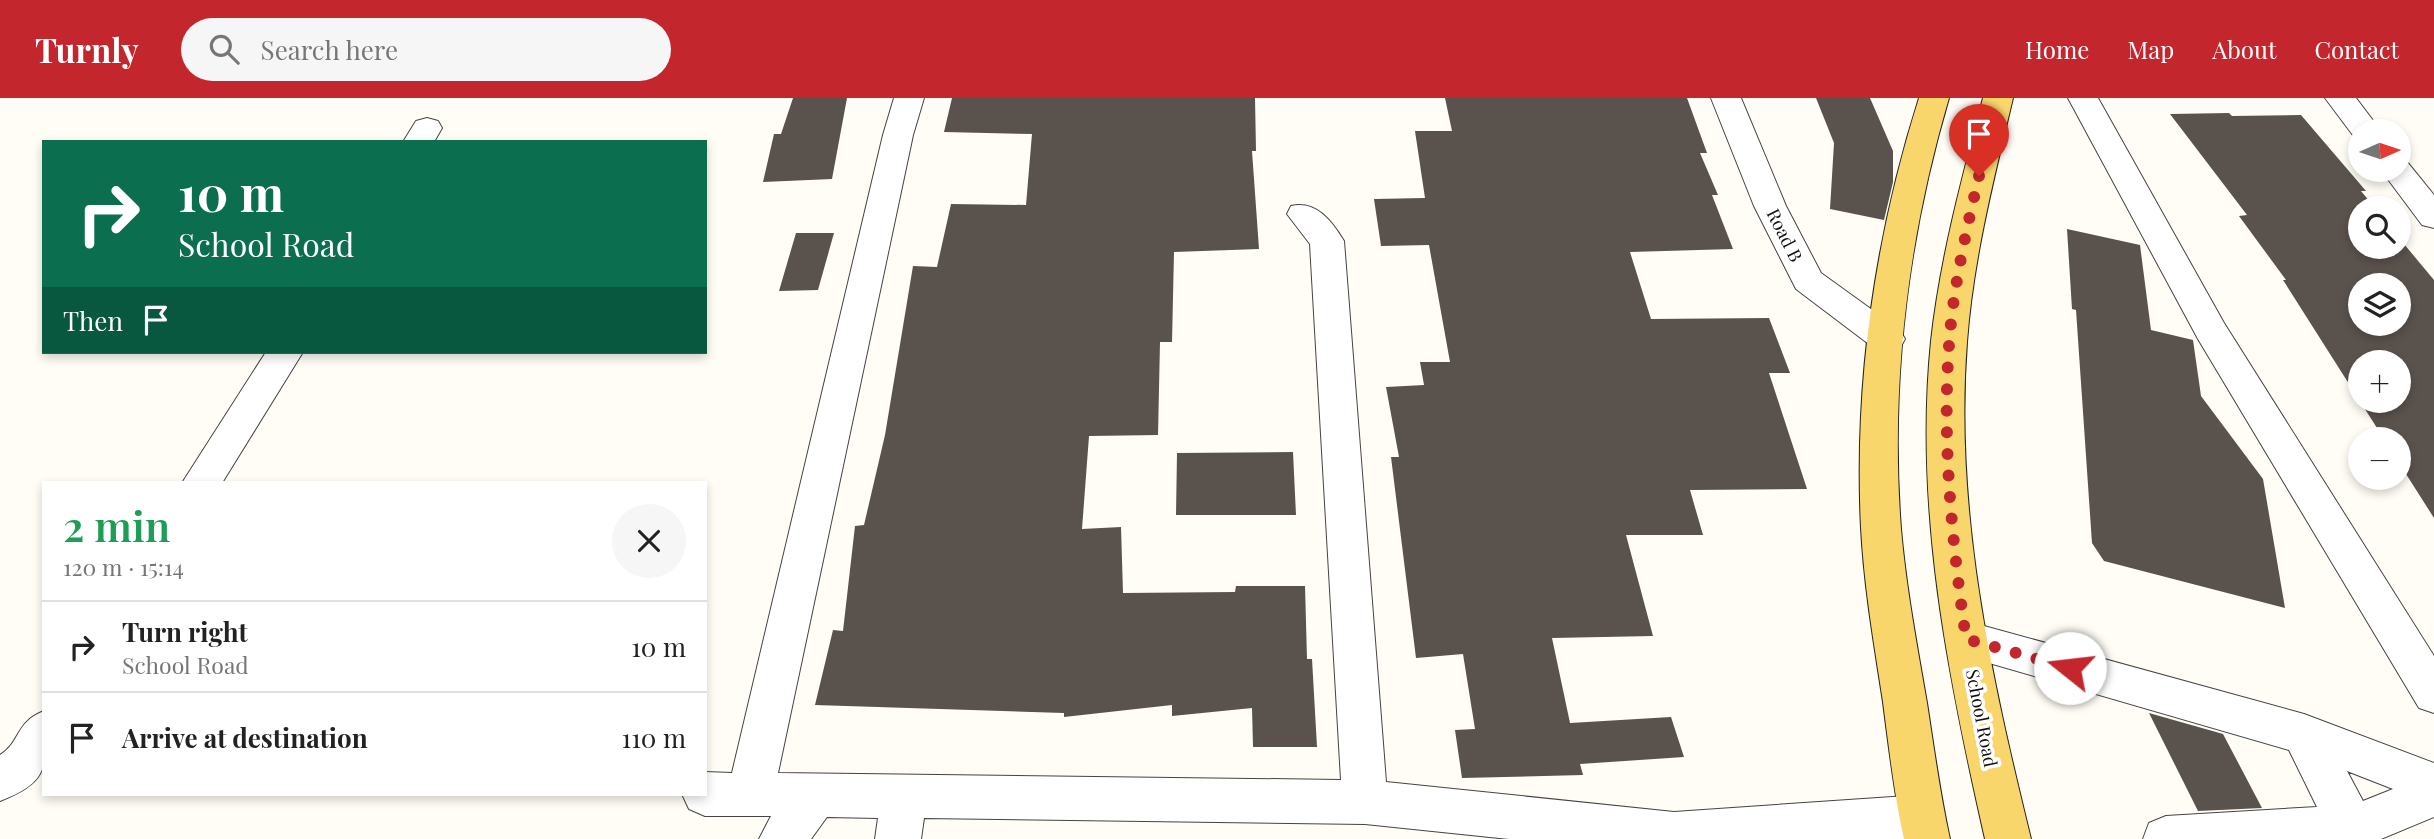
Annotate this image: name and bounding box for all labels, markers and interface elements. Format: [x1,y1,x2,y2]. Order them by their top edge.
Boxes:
search box [181,18,671,81]
text: Turnly [35,27,139,71]
icon: search [205,30,243,68]
text: Search here [261,32,398,67]
text: Home [2025,33,2089,65]
text: Map [2127,33,2174,65]
text: About [2212,33,2276,65]
text: Contact [2314,33,2399,65]
pin [1949,104,2009,176]
icon: arrive [1960,115,1998,153]
north arrow [2348,119,2412,182]
map controls [2348,119,2411,490]
text: 10 m [178,159,284,224]
icon: right [63,168,154,259]
button: search [2348,196,2411,259]
street label: Road B [1761,204,1809,266]
text: School Road [178,222,354,265]
button: layers [2348,273,2411,336]
icon: arrive [137,301,175,339]
text: Then [63,303,123,338]
button: + [2348,350,2411,413]
button: − [2348,427,2411,490]
text: 2 min [63,497,170,553]
button: close [612,504,686,578]
text: 120 m · 15:14 [63,551,184,582]
text: Turn right [122,614,248,649]
icon: right [63,628,101,666]
text: 10 m [631,629,686,664]
position arrow [2033,631,2107,705]
text: School Road [122,649,249,680]
street label: School Road [1961,667,2003,769]
icon: arrive [63,719,101,757]
text: Arrive at destination [122,720,368,755]
text: 110 m [622,720,686,755]

